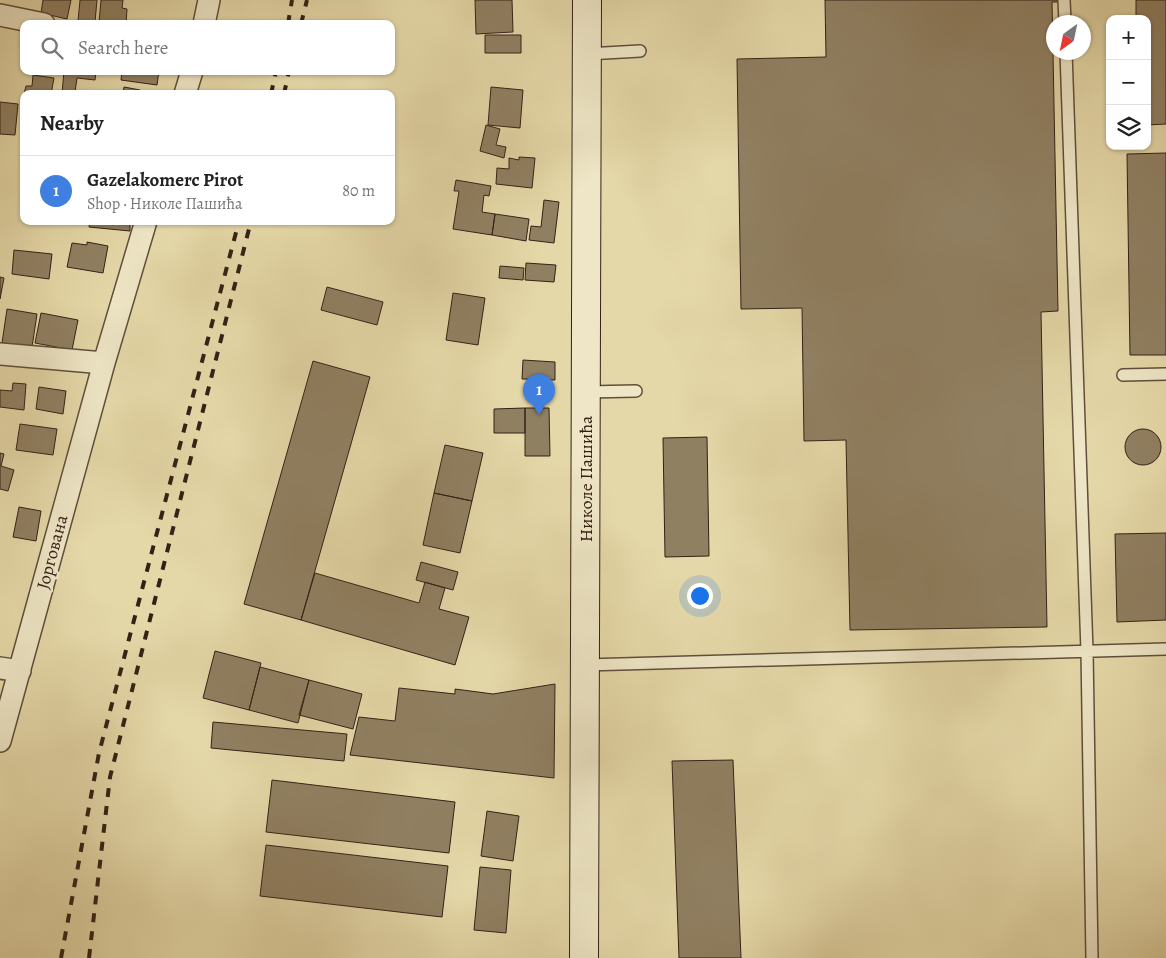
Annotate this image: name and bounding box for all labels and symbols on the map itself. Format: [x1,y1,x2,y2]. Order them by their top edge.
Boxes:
north arrow [1046,15,1091,60]
pin: 1 [523,374,555,415]
street label: Николе Пашића [574,415,598,542]
street label: Јоргована [31,512,74,592]
your location [687,583,713,609]

